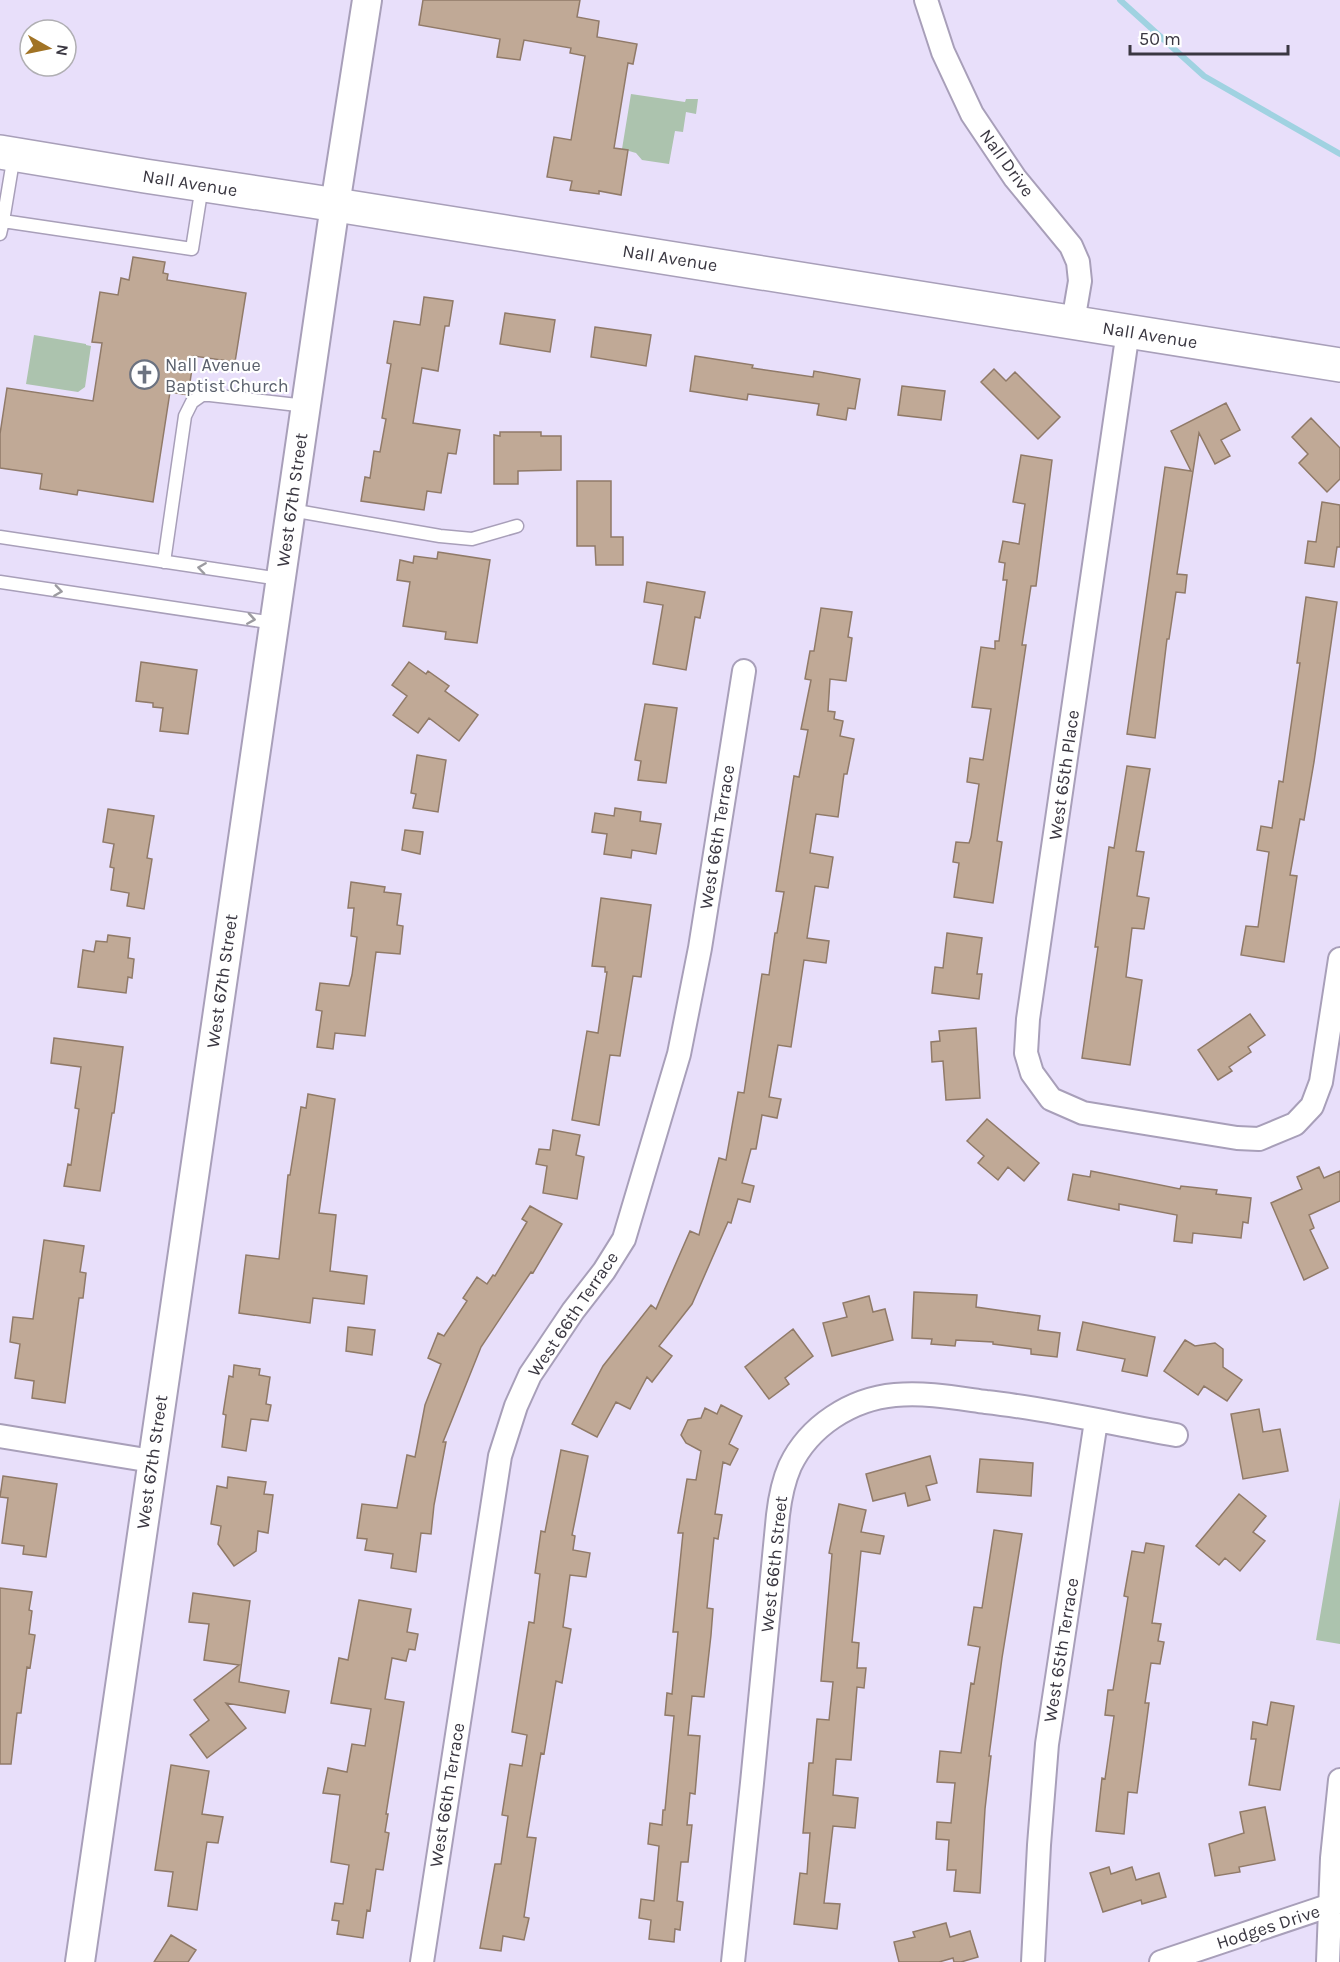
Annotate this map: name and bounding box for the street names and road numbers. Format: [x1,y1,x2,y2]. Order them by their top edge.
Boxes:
street label: Nall Drive [975,125,1039,201]
street label: Nall Avenue [141,165,239,201]
street label: Nall Avenue [621,240,719,276]
street label: Nall Avenue [1101,317,1199,353]
street label: West 67th Street [272,431,312,569]
street label: West 65th Place [1044,709,1084,841]
street label: West 66th Terrace [695,763,739,911]
street label: West 67th Street [202,912,242,1050]
street label: West 66th Terrace [523,1247,623,1381]
street label: West 67th Street [132,1393,172,1531]
street label: West 66th Street [756,1494,792,1633]
street label: West 65th Terrace [1039,1576,1083,1724]
street label: West 66th Terrace [425,1721,469,1869]
street label: Hodges Drive [1213,1900,1323,1954]

